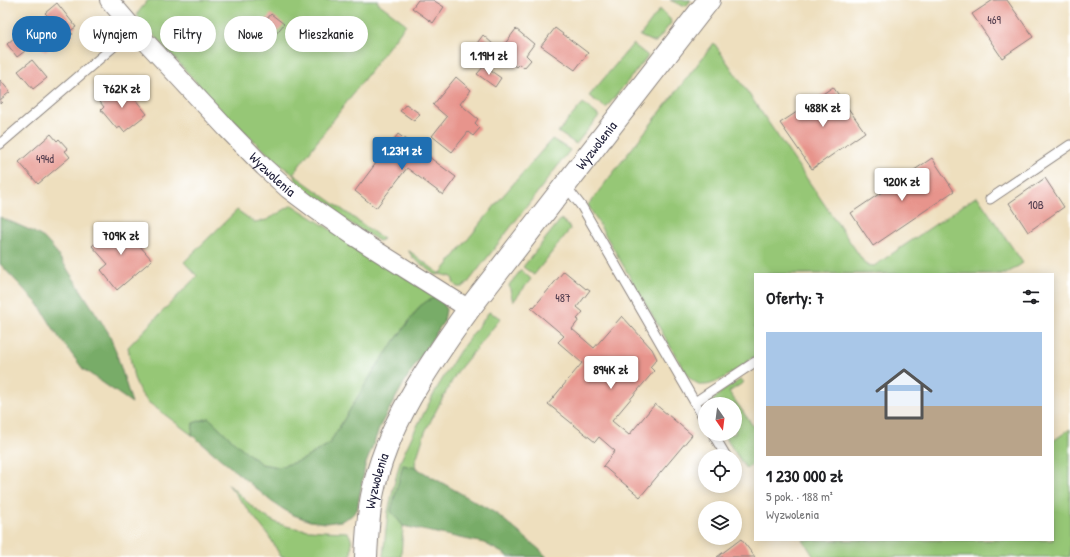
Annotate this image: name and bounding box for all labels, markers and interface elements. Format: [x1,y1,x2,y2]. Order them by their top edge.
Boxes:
house number: 469 [987,11,1001,28]
chip: Kupno [12,16,71,52]
chip: Wynajem [79,16,152,52]
chip: Filtry [160,16,216,52]
chip: Nowe [224,16,277,52]
chip: Mieszkanie [285,16,368,52]
pin: 1.19M zł [448,42,530,76]
text: 1.19M zł [470,46,508,64]
pin: 762K zł [85,75,159,109]
text: 762K zł [103,79,141,97]
pin: 488K zł [786,94,860,128]
text: 488K zł [805,98,841,116]
street label: Wyzwolenia [571,116,621,173]
pin: 1.23M zł [361,137,443,171]
text: 1.23M zł [382,141,422,159]
street label: Wyzwolenia [245,148,300,201]
house number: 494d [36,150,54,167]
pin: 920K zł [865,168,939,202]
text: 920K zł [884,172,920,190]
house number: 10B [1028,196,1044,213]
pin: 709K zł [84,222,158,256]
text: 709K zł [102,226,140,244]
text: Oferty: 7 [766,286,824,309]
icon: filters [1020,286,1042,308]
house number: 487 [555,289,571,306]
pin: 894K zł [574,356,648,390]
icon: home [868,358,940,430]
text: 894K zł [593,360,629,378]
north arrow [698,397,742,441]
map controls [698,397,742,545]
button: locate [698,449,742,493]
street label: Wyzwolenia [360,450,393,510]
text: 1 230 000 zł [766,464,844,487]
text: 5 pok. · 188 m² [766,487,833,505]
button: layers [698,501,742,545]
text: Wyzwolenia [766,505,819,523]

